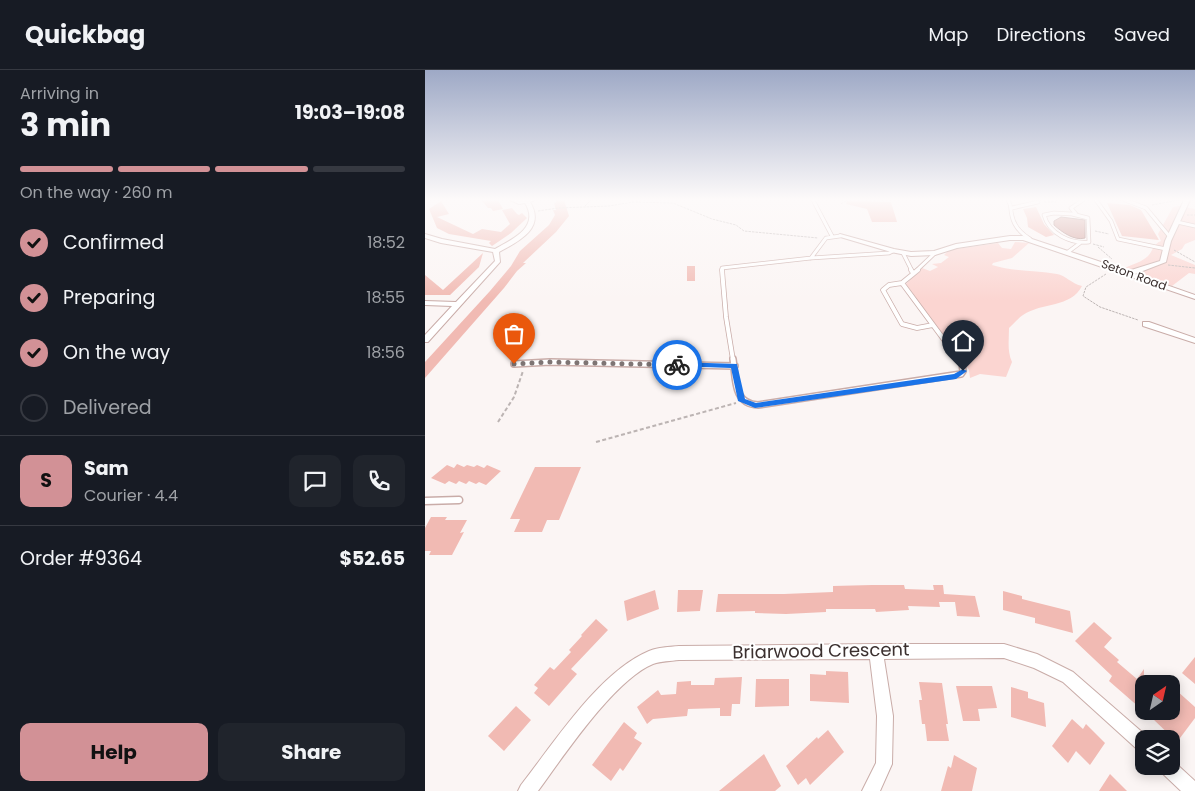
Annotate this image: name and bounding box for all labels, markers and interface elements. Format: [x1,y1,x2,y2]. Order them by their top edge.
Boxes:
text: Quickbag [25,18,145,51]
text: Map [929,22,968,47]
text: Directions [996,22,1086,47]
text: Saved [1114,22,1170,47]
text: Arriving in [20,82,99,105]
text: 19:03–19:08 [295,99,405,126]
text: 3 min [20,102,111,147]
text: On the way · 260 m [20,181,172,204]
icon: check [20,229,48,257]
text: Confirmed [63,229,164,256]
text: 18:52 [367,231,405,254]
street label: Seton Road [1099,255,1169,294]
icon: check [20,284,48,312]
text: Preparing [63,284,155,311]
text: 18:55 [366,286,405,309]
pin [493,313,535,364]
icon: bag [500,320,528,348]
pin [942,320,984,371]
icon: home [949,327,977,355]
icon: check [20,339,48,367]
text: On the way [63,339,170,366]
courier [652,340,702,390]
text: 18:56 [366,341,405,364]
icon: bike [663,351,691,379]
text: Delivered [63,394,152,421]
text: Sam [84,455,129,482]
button: chat [289,455,341,507]
button: phone [353,455,405,507]
text: S [40,467,52,494]
text: Courier · 4.4 [84,484,178,507]
text: Order #9364 [20,545,142,572]
text: $52.65 [339,545,405,572]
street label: Briarwood Crescent [732,636,910,665]
north arrow [1135,675,1180,720]
map controls [1135,675,1180,775]
button: Help [20,723,208,781]
button: Share [218,723,405,781]
button: layers [1135,730,1180,775]

